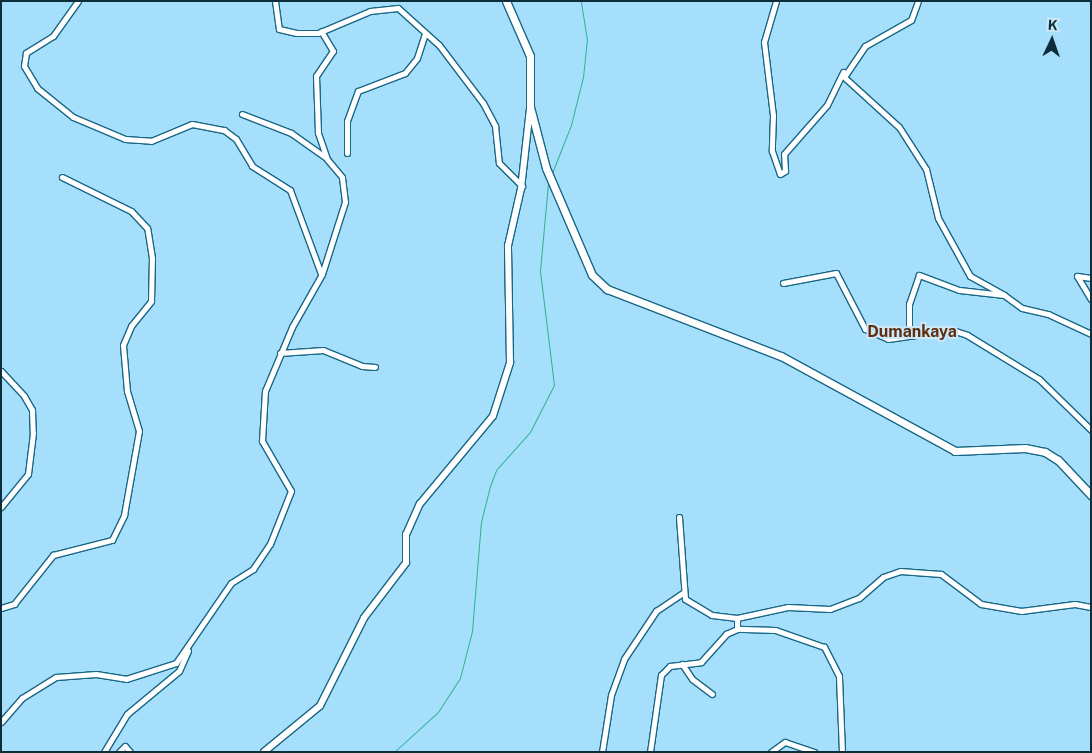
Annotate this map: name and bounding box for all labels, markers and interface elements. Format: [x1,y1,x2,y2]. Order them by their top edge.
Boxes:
north arrow [1027,15,1077,65]
text: K [1047,17,1058,33]
district label: Dumankaya [867,322,957,342]

